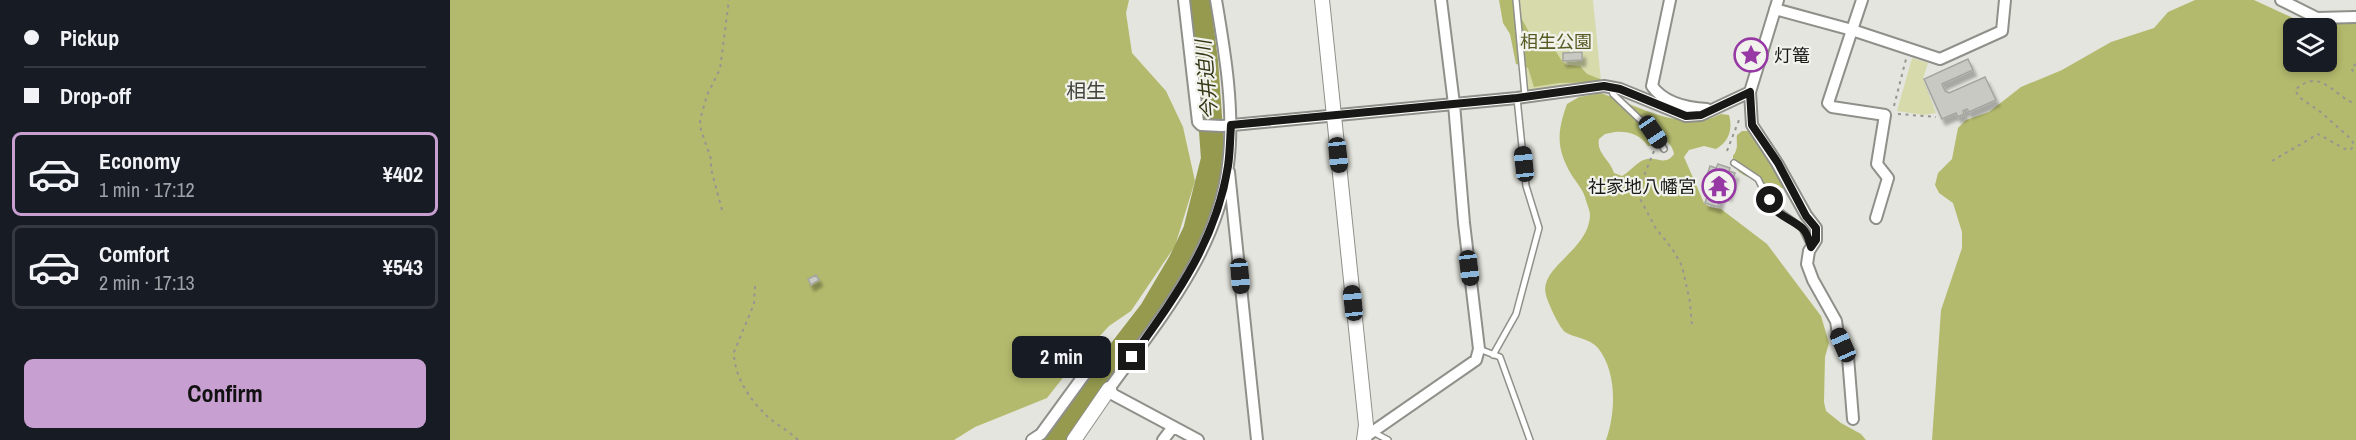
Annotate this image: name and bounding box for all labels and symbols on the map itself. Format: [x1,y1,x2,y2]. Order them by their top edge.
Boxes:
park label: 相生公園 [1520,29,1592,54]
water label: 今井迫川 [1189,37,1223,121]
place icon: 灯篭 [1733,37,1769,73]
place label: 灯篭 [1774,43,1810,68]
district label: 相生 [1066,77,1106,104]
car [1635,112,1671,152]
car [1327,136,1349,174]
car [1513,145,1535,183]
temple icon: 社家地八幡宮 [1701,168,1737,204]
place label: 社家地八幡宮 [1588,174,1696,199]
route start [1756,186,1783,213]
car [1458,249,1480,287]
car [1229,257,1251,295]
car [1342,284,1364,322]
car [1827,325,1859,365]
callout: 2 min [1012,336,1111,378]
route end [1118,343,1145,370]

